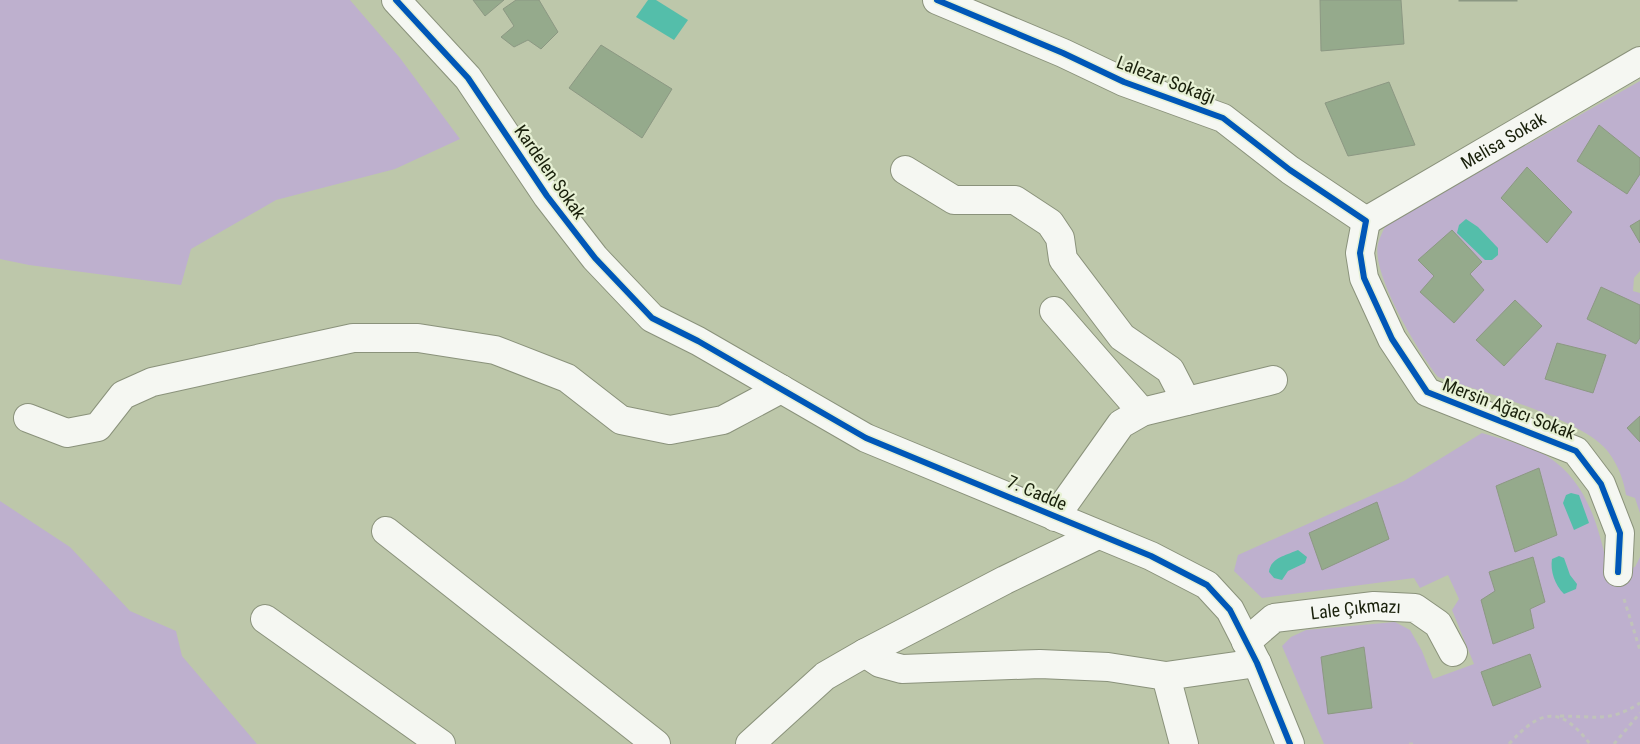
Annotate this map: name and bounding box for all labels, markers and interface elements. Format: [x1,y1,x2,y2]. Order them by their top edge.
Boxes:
street label: Lalezar Sokağı [1114,51,1219,108]
street label: Melisa Sokak [1457,107,1549,173]
street label: Kardelen Sokak [510,121,590,223]
street label: Mersin Ağacı Sokak [1440,374,1579,444]
street label: 7. Cadde [1004,471,1070,514]
street label: Lale Çıkmazı [1309,594,1401,624]

